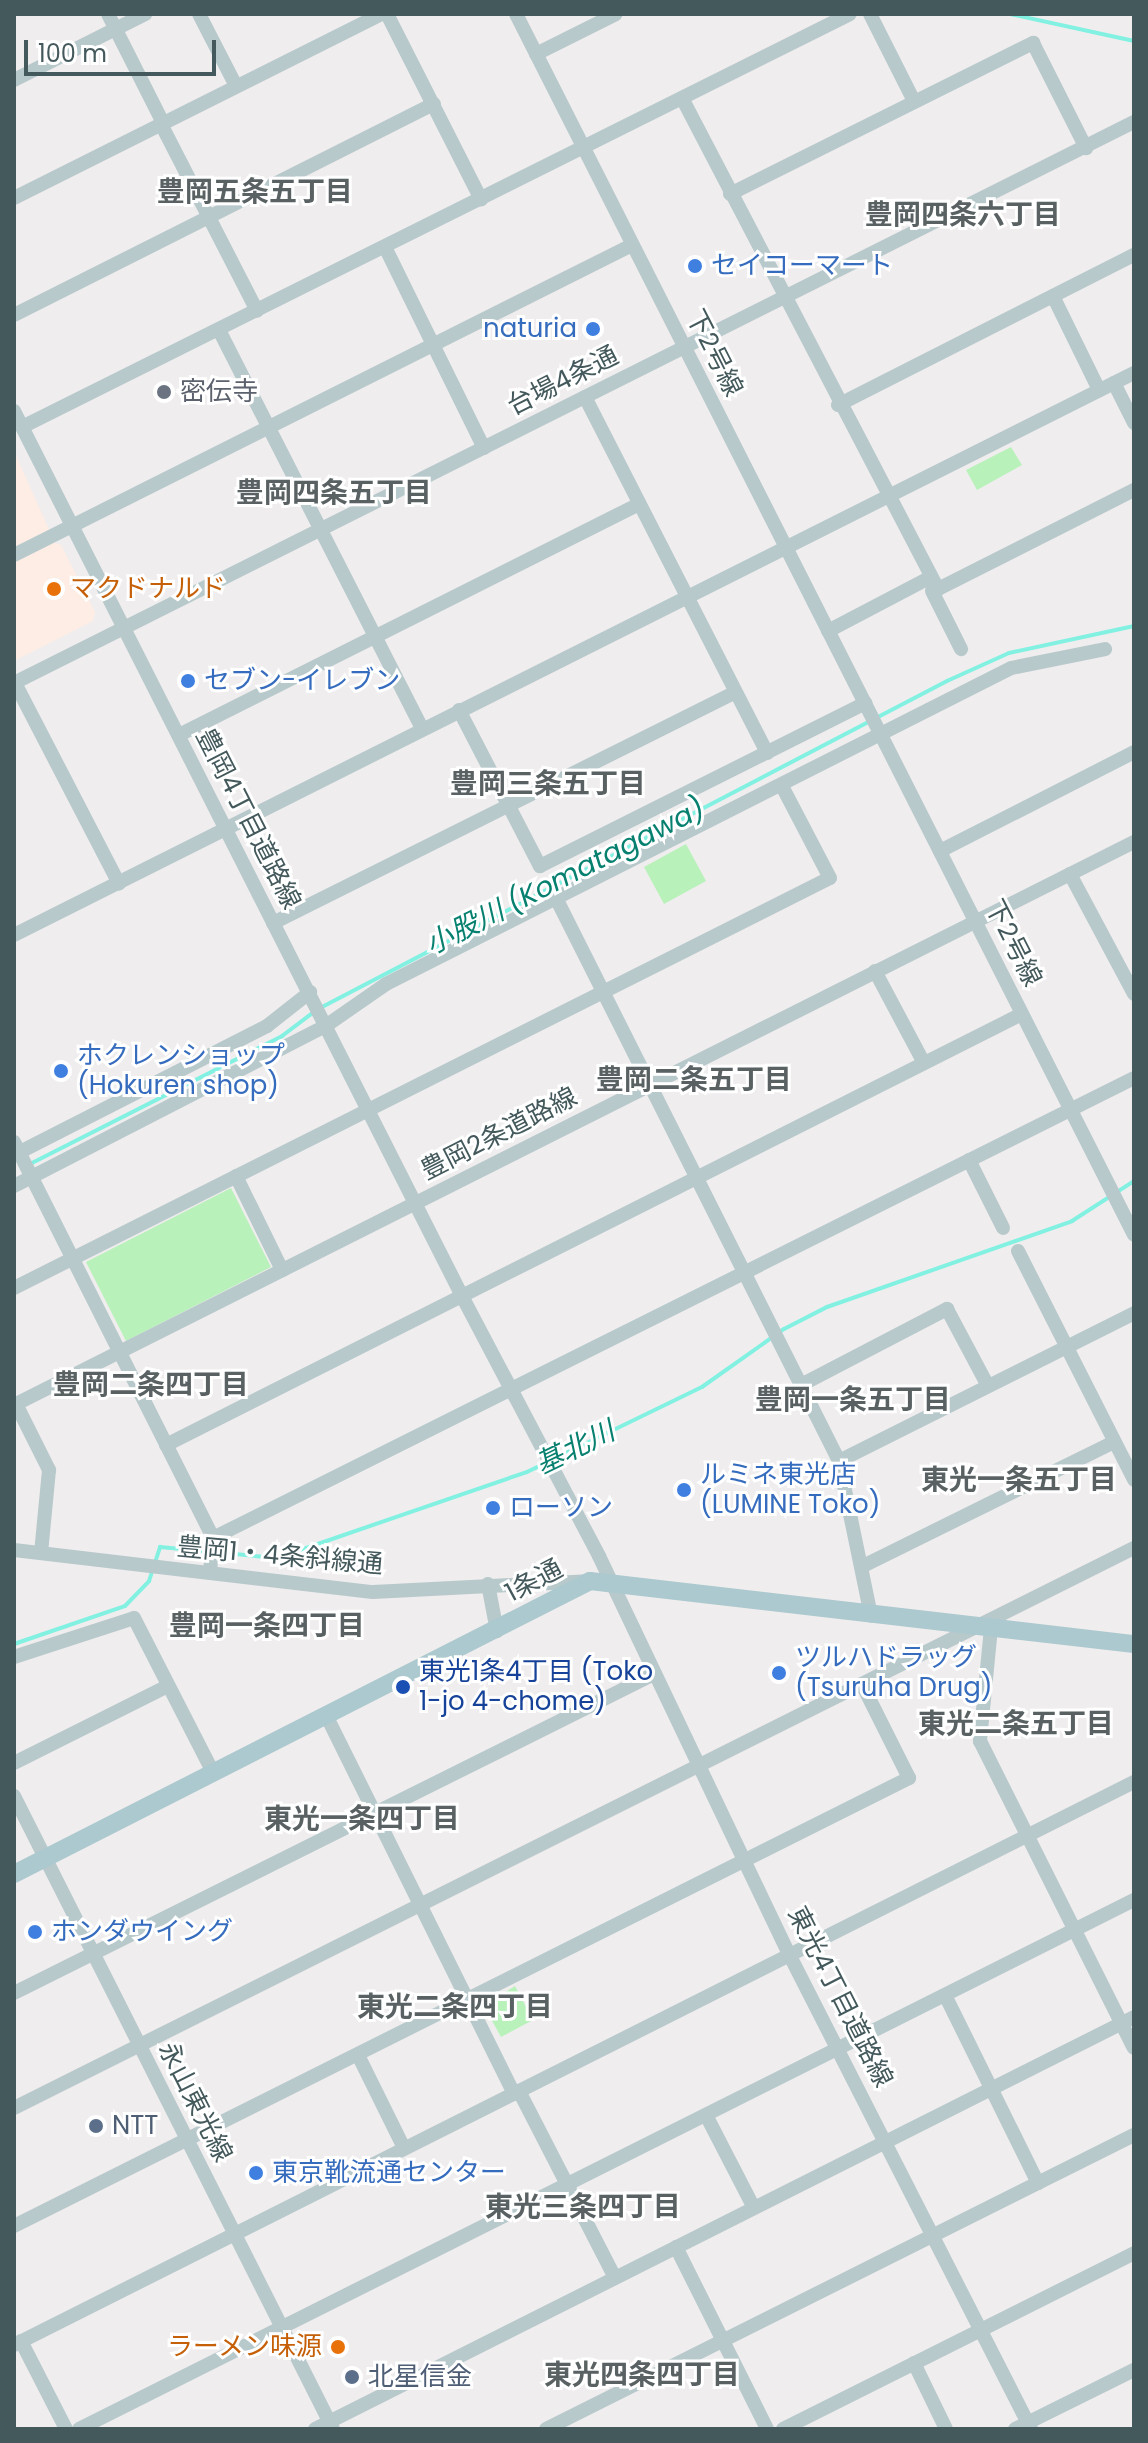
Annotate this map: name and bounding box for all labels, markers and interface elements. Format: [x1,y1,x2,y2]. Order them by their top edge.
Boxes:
scale bar [28,24,220,74]
text: 100 m [38,37,107,70]
district label: 豊岡五条五丁目 [157,175,353,209]
district label: 豊岡四条六丁目 [865,198,1061,232]
place label: セイコーマート [711,250,893,282]
marker: セイコーマート [686,257,704,275]
street label: 下2号線 [679,305,749,401]
place label: naturia [483,313,577,345]
marker: naturia [584,320,602,338]
street label: 台場4条通 [502,340,624,422]
place label: 密伝寺 [180,376,258,408]
marker: 密伝寺 [155,383,173,401]
district label: 豊岡四条五丁目 [236,476,432,510]
place label: マクドナルド [70,573,226,605]
marker: マクドナルド [45,580,63,598]
place label: セブン-イレブン [204,665,400,697]
marker: セブン-イレブン [179,672,197,690]
street label: 豊岡4丁目道路線 [189,724,307,914]
district label: 豊岡三条五丁目 [450,767,646,801]
water label: 小股川 (Komatagawa) [420,792,710,962]
street label: 下2号線 [978,895,1048,991]
place label: ホクレンショップ (Hokuren shop) [77,1040,285,1102]
marker: ホクレンショップ (Hokuren shop) [52,1062,70,1080]
district label: 豊岡二条五丁目 [596,1063,792,1097]
street label: 豊岡2条道路線 [416,1081,582,1187]
district label: 豊岡二条四丁目 [53,1368,249,1402]
district label: 豊岡一条五丁目 [755,1383,951,1417]
water label: 基北川 [530,1414,620,1482]
place label: ルミネ東光店 (LUMINE Toko) [700,1459,880,1520]
district label: 東光一条五丁目 [921,1463,1117,1497]
marker: ルミネ東光店 (LUMINE Toko) [675,1481,693,1499]
place label: ローソン [509,1492,613,1524]
marker: ローソン [484,1499,502,1517]
street label: 豊岡1・4条斜線通 [176,1531,384,1581]
street label: 1条通 [500,1553,568,1609]
district label: 豊岡一条四丁目 [169,1609,365,1643]
place label: ツルハドラッグ (Tsuruha Drug) [795,1642,993,1704]
place label: 東光1条4丁目 (Toko 1-jo 4-chome) [419,1656,653,1718]
marker: ツルハドラッグ (Tsuruha Drug) [770,1664,788,1682]
marker: 東光1条4丁目 (Toko 1-jo 4-chome) [394,1678,412,1696]
district label: 東光二条五丁目 [918,1707,1114,1741]
district label: 東光一条四丁目 [264,1802,460,1836]
street label: 東光4丁目道路線 [781,1902,899,2092]
place label: ホンダウイング [51,1916,233,1948]
marker: ホンダウイング [26,1923,44,1941]
district label: 東光二条四丁目 [357,1990,553,2024]
street label: 永山東光線 [152,2037,238,2167]
place label: NTT [112,2110,158,2142]
marker: NTT [87,2117,105,2135]
place label: 東京靴流通センター [272,2157,506,2189]
marker: 東京靴流通センター [247,2164,265,2182]
district label: 東光三条四丁目 [485,2190,681,2224]
place label: ラーメン味源 [166,2331,322,2363]
marker: ラーメン味源 [329,2338,347,2356]
district label: 東光四条四丁目 [544,2358,740,2392]
place label: 北星信金 [368,2361,472,2393]
marker: 北星信金 [343,2368,361,2386]

